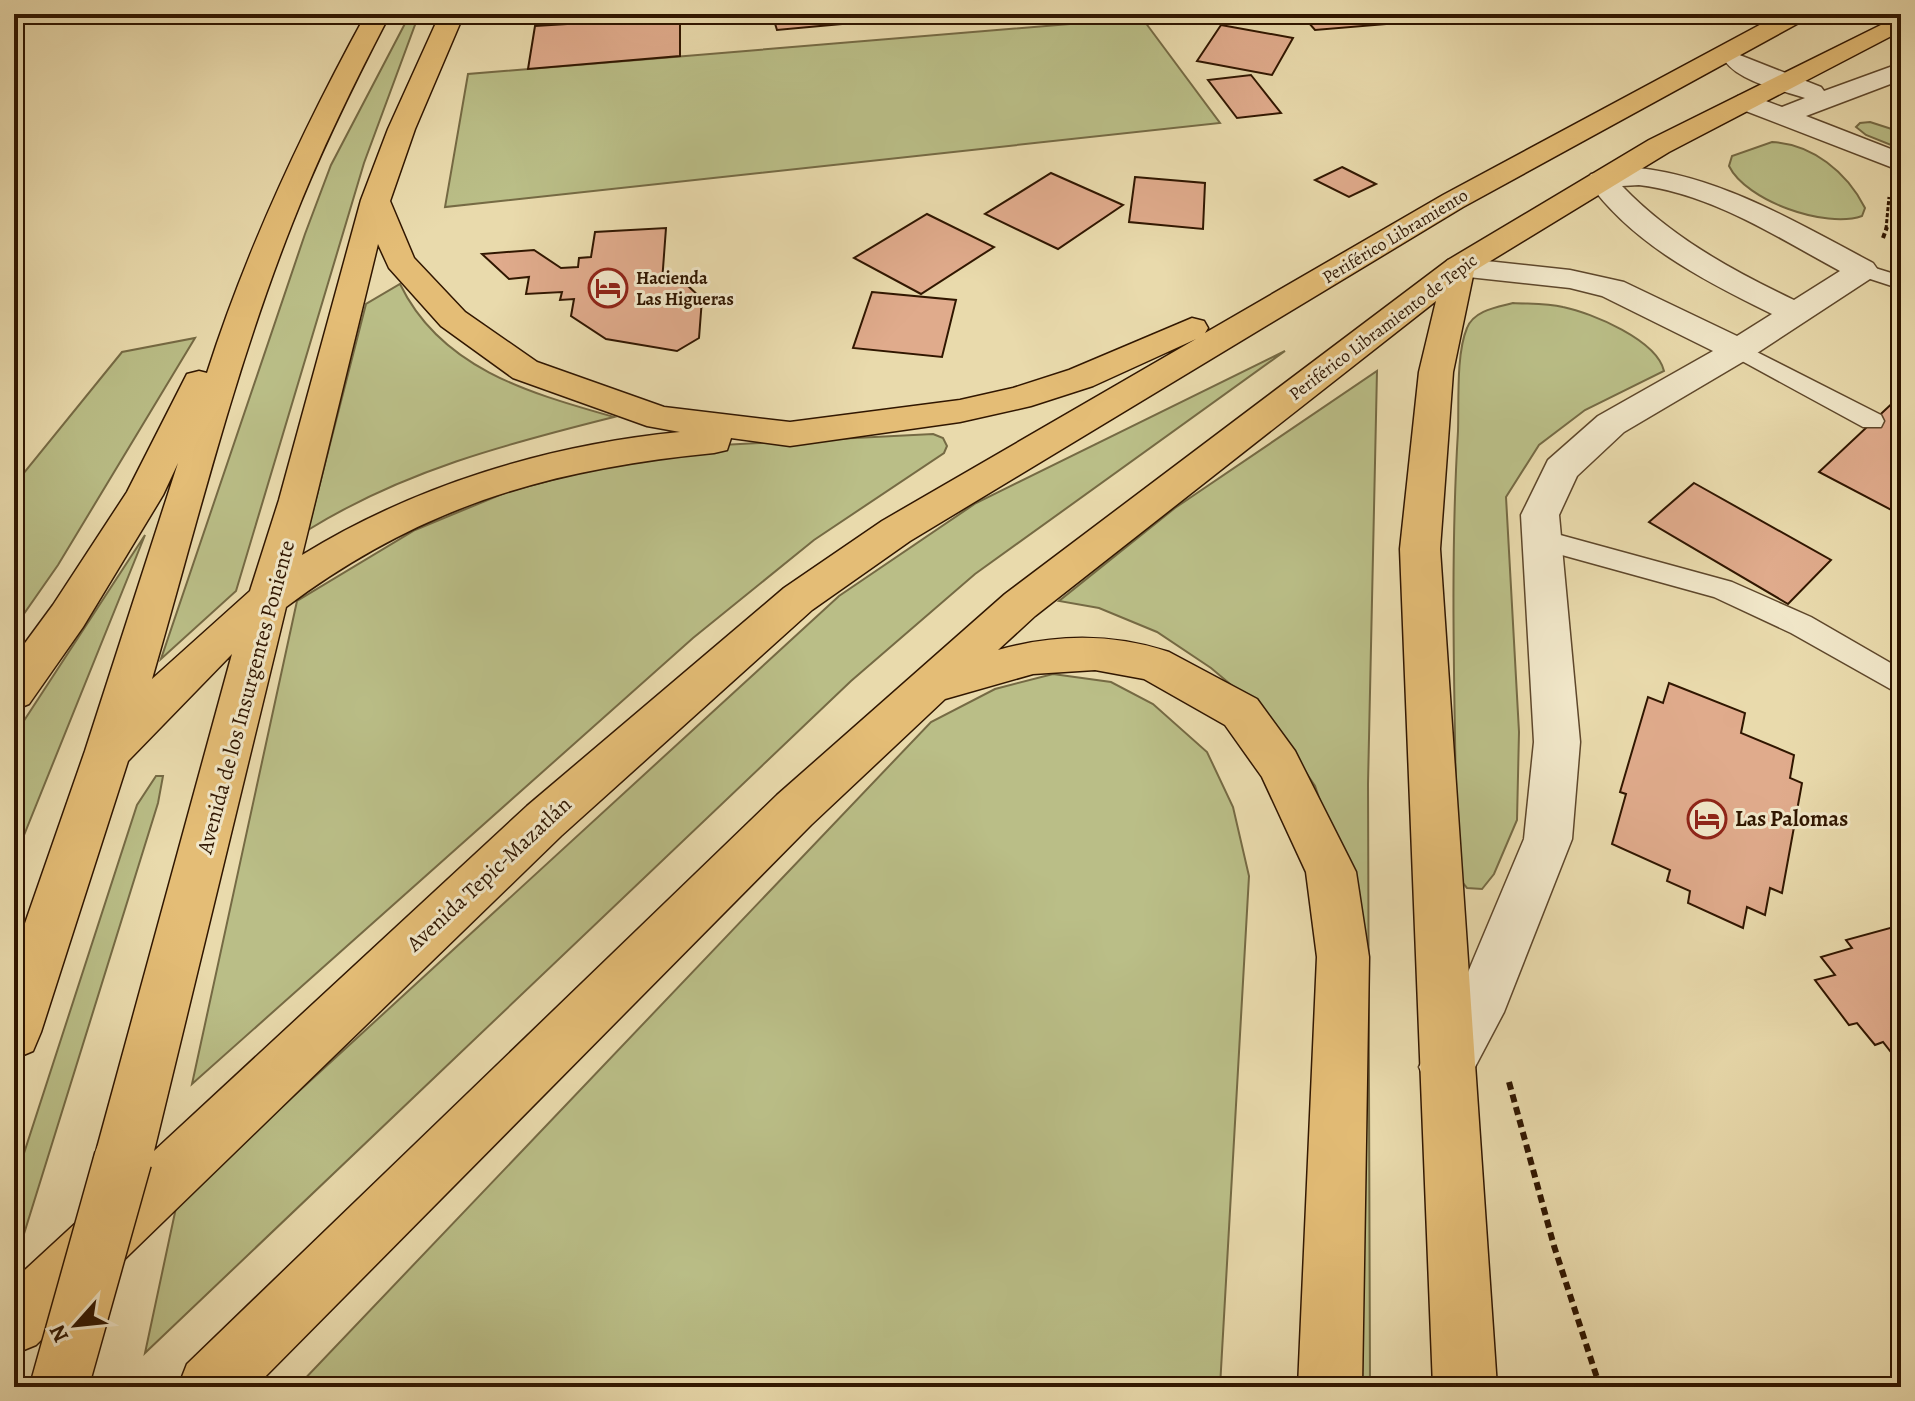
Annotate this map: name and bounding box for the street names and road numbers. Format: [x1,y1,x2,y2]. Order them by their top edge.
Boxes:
street label: Periférico Libramiento [1318,183,1472,289]
street label: Periférico Libramiento de Tepic [1284,248,1482,406]
street label: Avenida de los Insurgentes Poniente [189,537,302,858]
street label: Avenida Tepic-Mazatlán [399,790,578,959]

